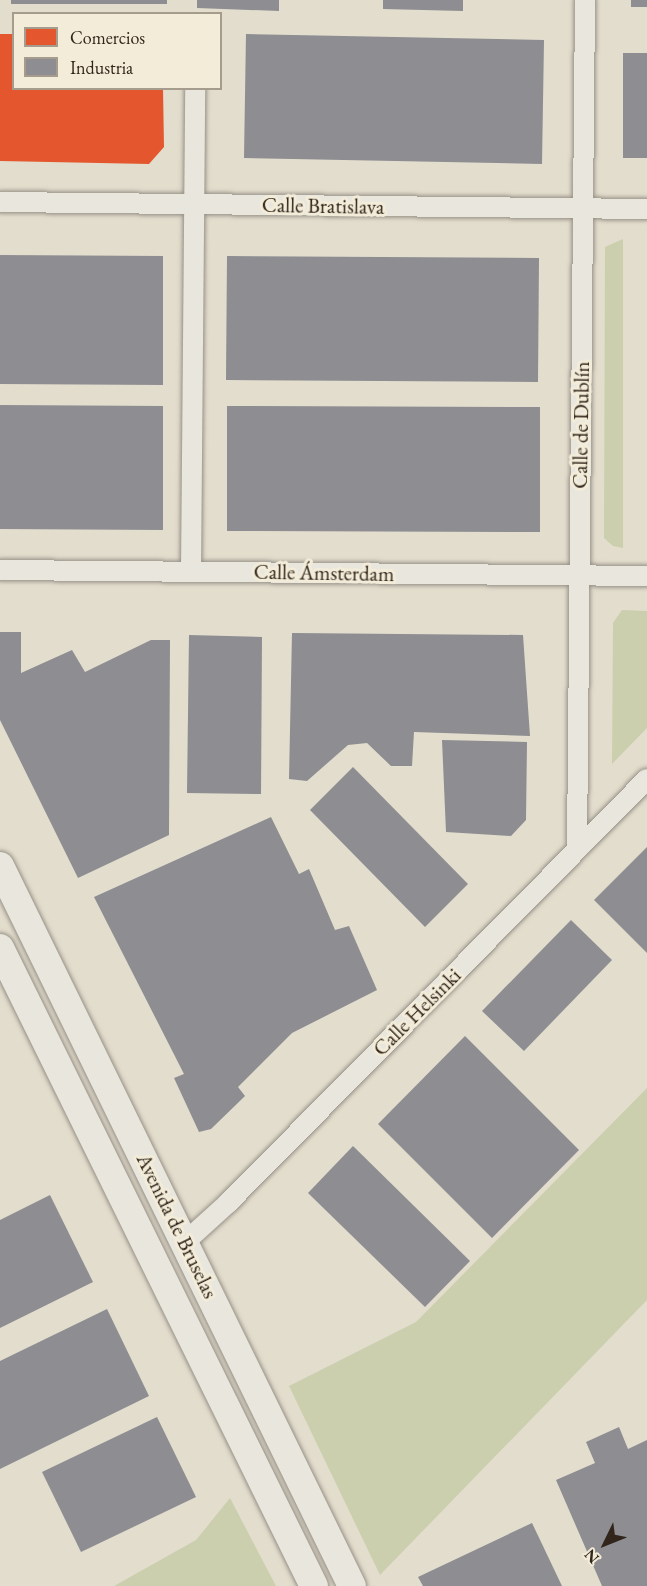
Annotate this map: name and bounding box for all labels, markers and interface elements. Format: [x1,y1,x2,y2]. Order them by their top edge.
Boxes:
legend [12,12,222,90]
text: Comercios [70,26,145,49]
text: Industria [70,56,133,79]
street label: Calle Bratislava [262,192,384,220]
street label: Calle de Dublín [567,361,595,489]
street label: Calle Ámsterdam [254,559,394,587]
street label: Calle Helsinki [368,963,466,1061]
street label: Avenida de Bruselas [131,1149,223,1303]
north arrow [575,1514,635,1574]
text: N [579,1545,604,1569]

